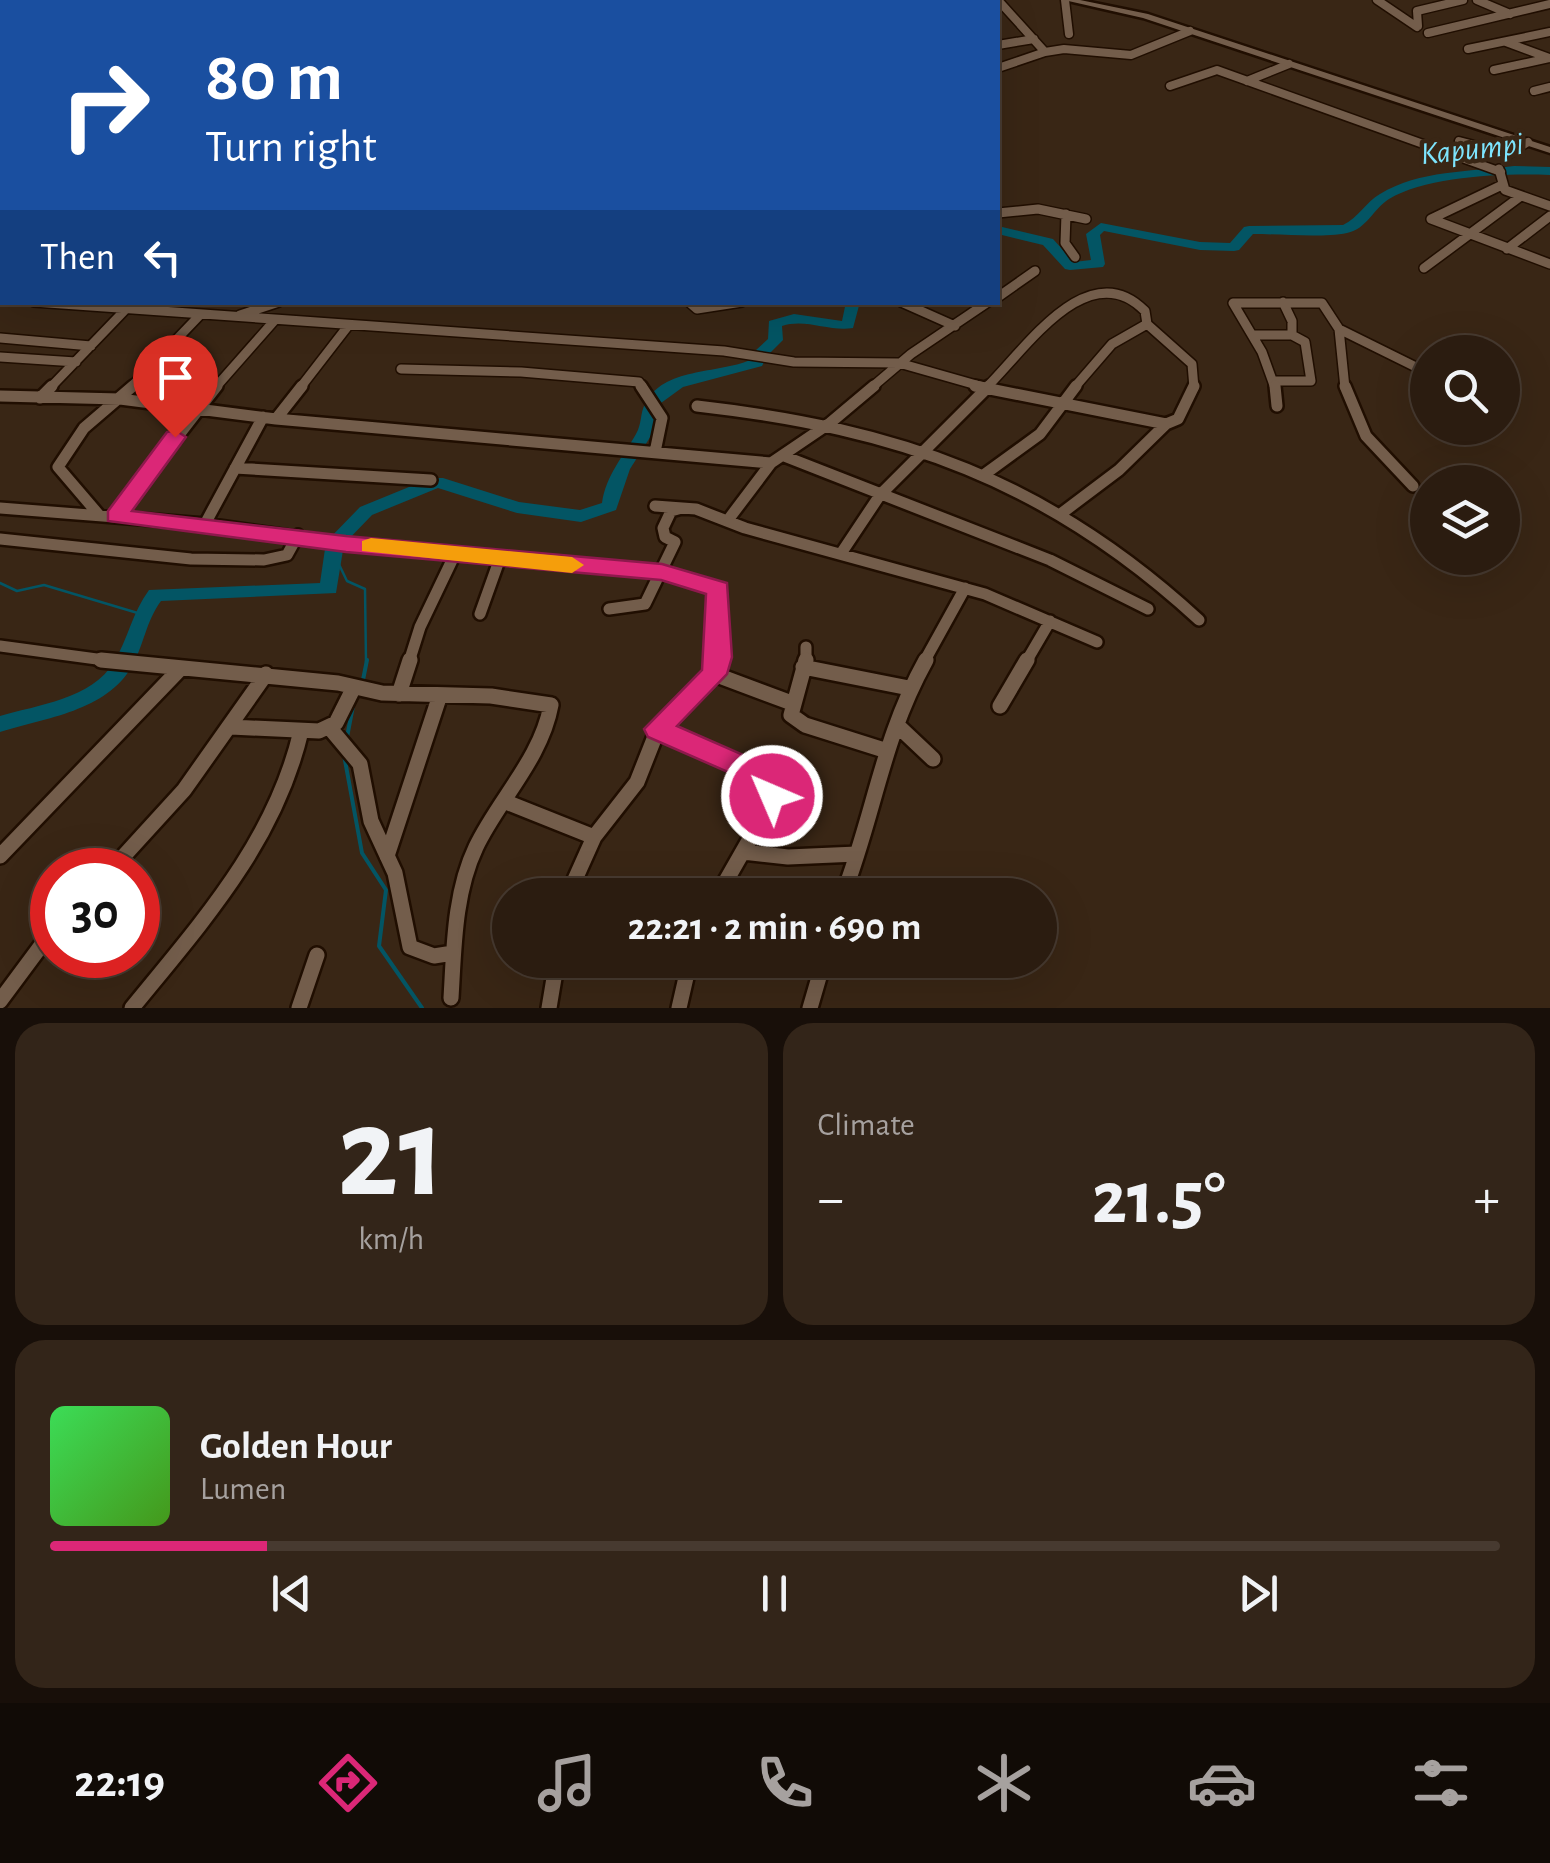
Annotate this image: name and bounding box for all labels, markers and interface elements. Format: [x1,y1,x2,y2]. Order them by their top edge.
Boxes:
icon: right [40,40,170,170]
text: 80 m [205,43,343,113]
text: Turn right [205,125,377,170]
water label: Kapumpi [1419,128,1525,171]
icon: left [135,230,190,285]
text: Then [40,239,115,277]
pin [133,335,218,438]
map controls [1410,335,1520,575]
button: search [1410,335,1520,445]
icon: arrive [148,350,203,405]
button: layers [1410,465,1520,575]
position arrow [720,744,824,848]
speed limit sign: 30 [30,848,160,978]
text: 22:21 · 2 min · 690 m [628,909,921,947]
text: 21 [337,1090,445,1220]
text: Climate [818,1109,915,1141]
text: 21.5° [1092,1162,1226,1237]
text: − [818,1172,844,1227]
text: + [1474,1172,1500,1227]
text: km/h [358,1223,424,1255]
text: Golden Hour [200,1428,392,1466]
text: Lumen [200,1473,286,1505]
icon: previous [264,1566,319,1621]
icon: pause [747,1566,802,1621]
icon: next [1231,1566,1286,1621]
icon: directions [313,1748,383,1818]
icon: music [532,1748,602,1818]
icon: phone [750,1748,820,1818]
icon: climate [969,1748,1039,1818]
icon: car [1187,1748,1257,1818]
icon: filters [1406,1748,1476,1818]
text: 22:19 [74,1760,165,1805]

